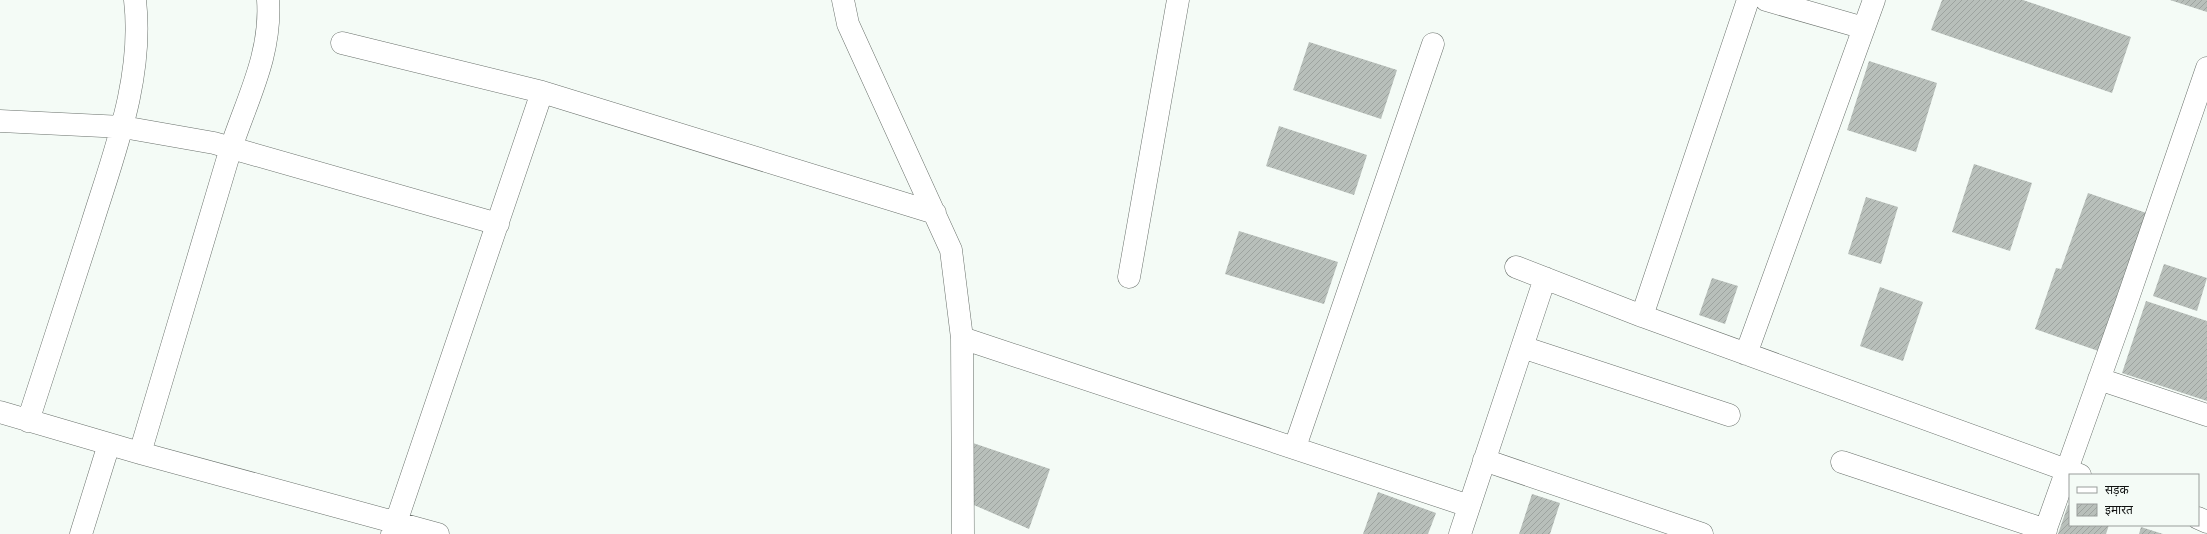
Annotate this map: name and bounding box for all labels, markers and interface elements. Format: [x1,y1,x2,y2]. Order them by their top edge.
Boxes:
legend [2069,474,2199,526]
text: सड़क [2105,483,2130,498]
text: इमारत [2105,503,2134,518]

